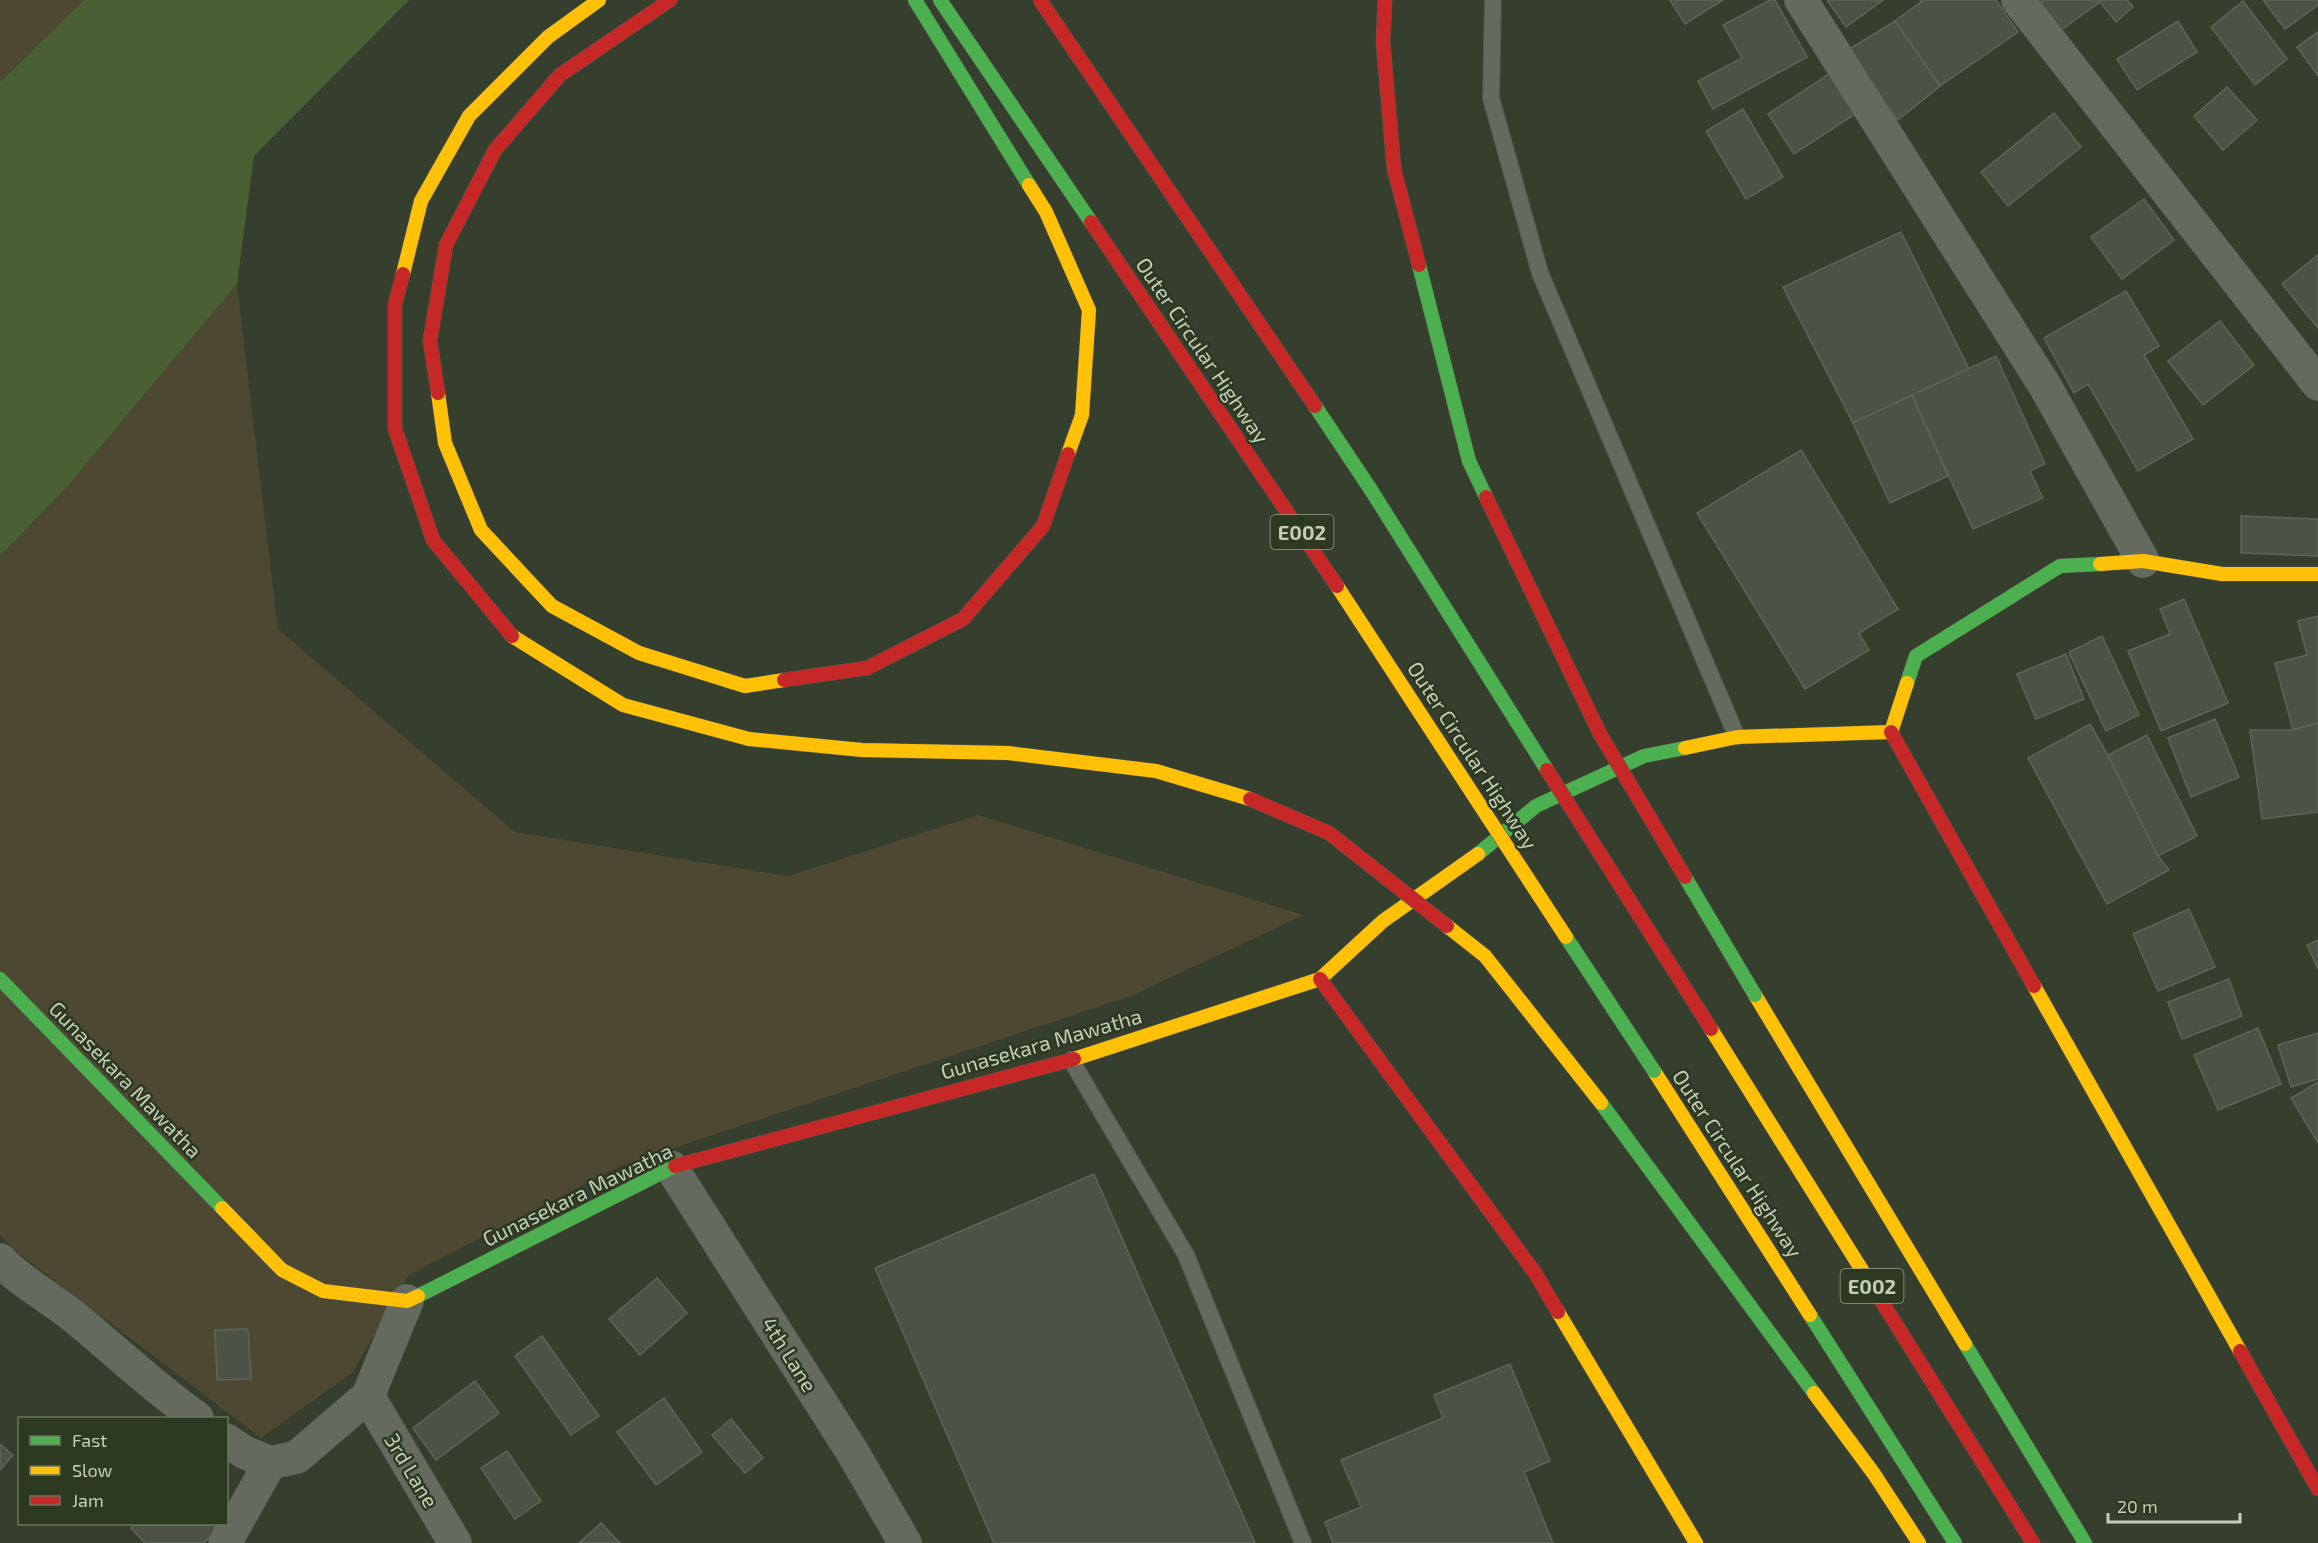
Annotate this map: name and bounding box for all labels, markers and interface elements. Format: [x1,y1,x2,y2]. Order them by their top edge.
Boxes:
street label: Outer Circular Highway [1131,252,1275,448]
road number: E002 [1270,515,1334,549]
street label: Outer Circular Highway [1403,656,1543,854]
street label: Gunasekara Mawatha [45,995,207,1163]
street label: Gunasekara Mawatha [938,1002,1144,1084]
street label: Outer Circular Highway [1668,1064,1808,1262]
street label: Gunasekara Mawatha [478,1137,676,1251]
road number: E002 [1840,1269,1904,1303]
street label: 4th Lane [757,1312,823,1396]
legend [18,1417,228,1525]
street label: 3rd Lane [380,1428,444,1512]
text: Fast [72,1429,107,1451]
text: Slow [72,1459,113,1481]
scale bar [2108,1486,2240,1524]
text: Jam [72,1489,104,1511]
text: 20 m [2117,1495,2158,1517]

